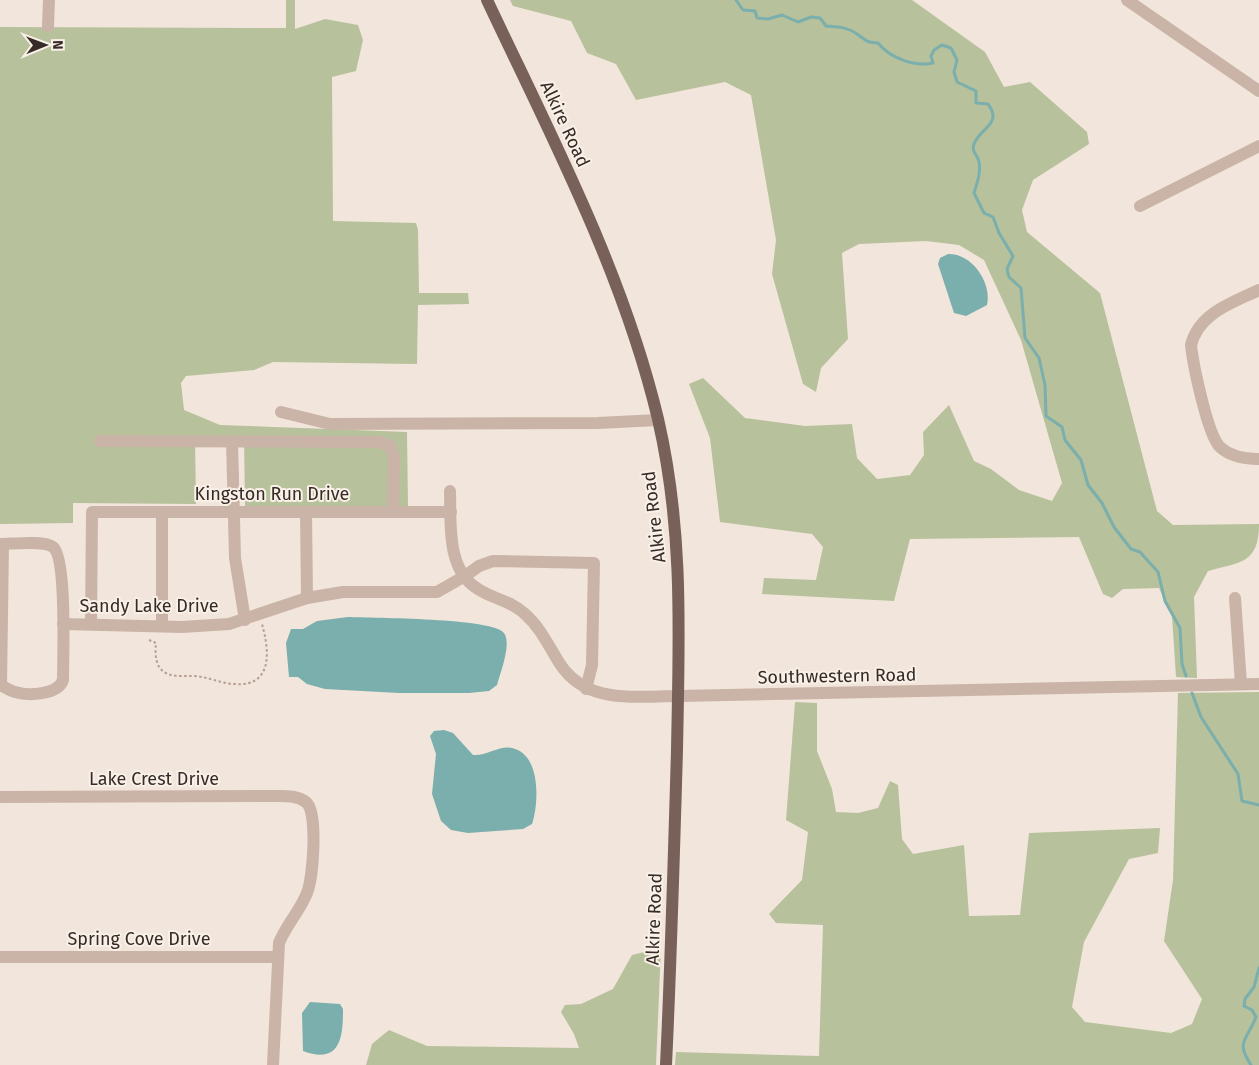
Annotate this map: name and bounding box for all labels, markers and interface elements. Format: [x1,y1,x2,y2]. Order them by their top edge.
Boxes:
north arrow [20,20,70,70]
text: N [49,40,66,50]
street label: Alkire Road [536,77,594,171]
street label: Alkire Road [637,470,671,564]
street label: Kingston Run Drive [195,483,349,505]
street label: Sandy Lake Drive [80,595,218,617]
street label: Southwestern Road [757,664,917,688]
street label: Lake Crest Drive [89,768,219,790]
street label: Alkire Road [641,872,667,966]
street label: Spring Cove Drive [68,928,210,950]

